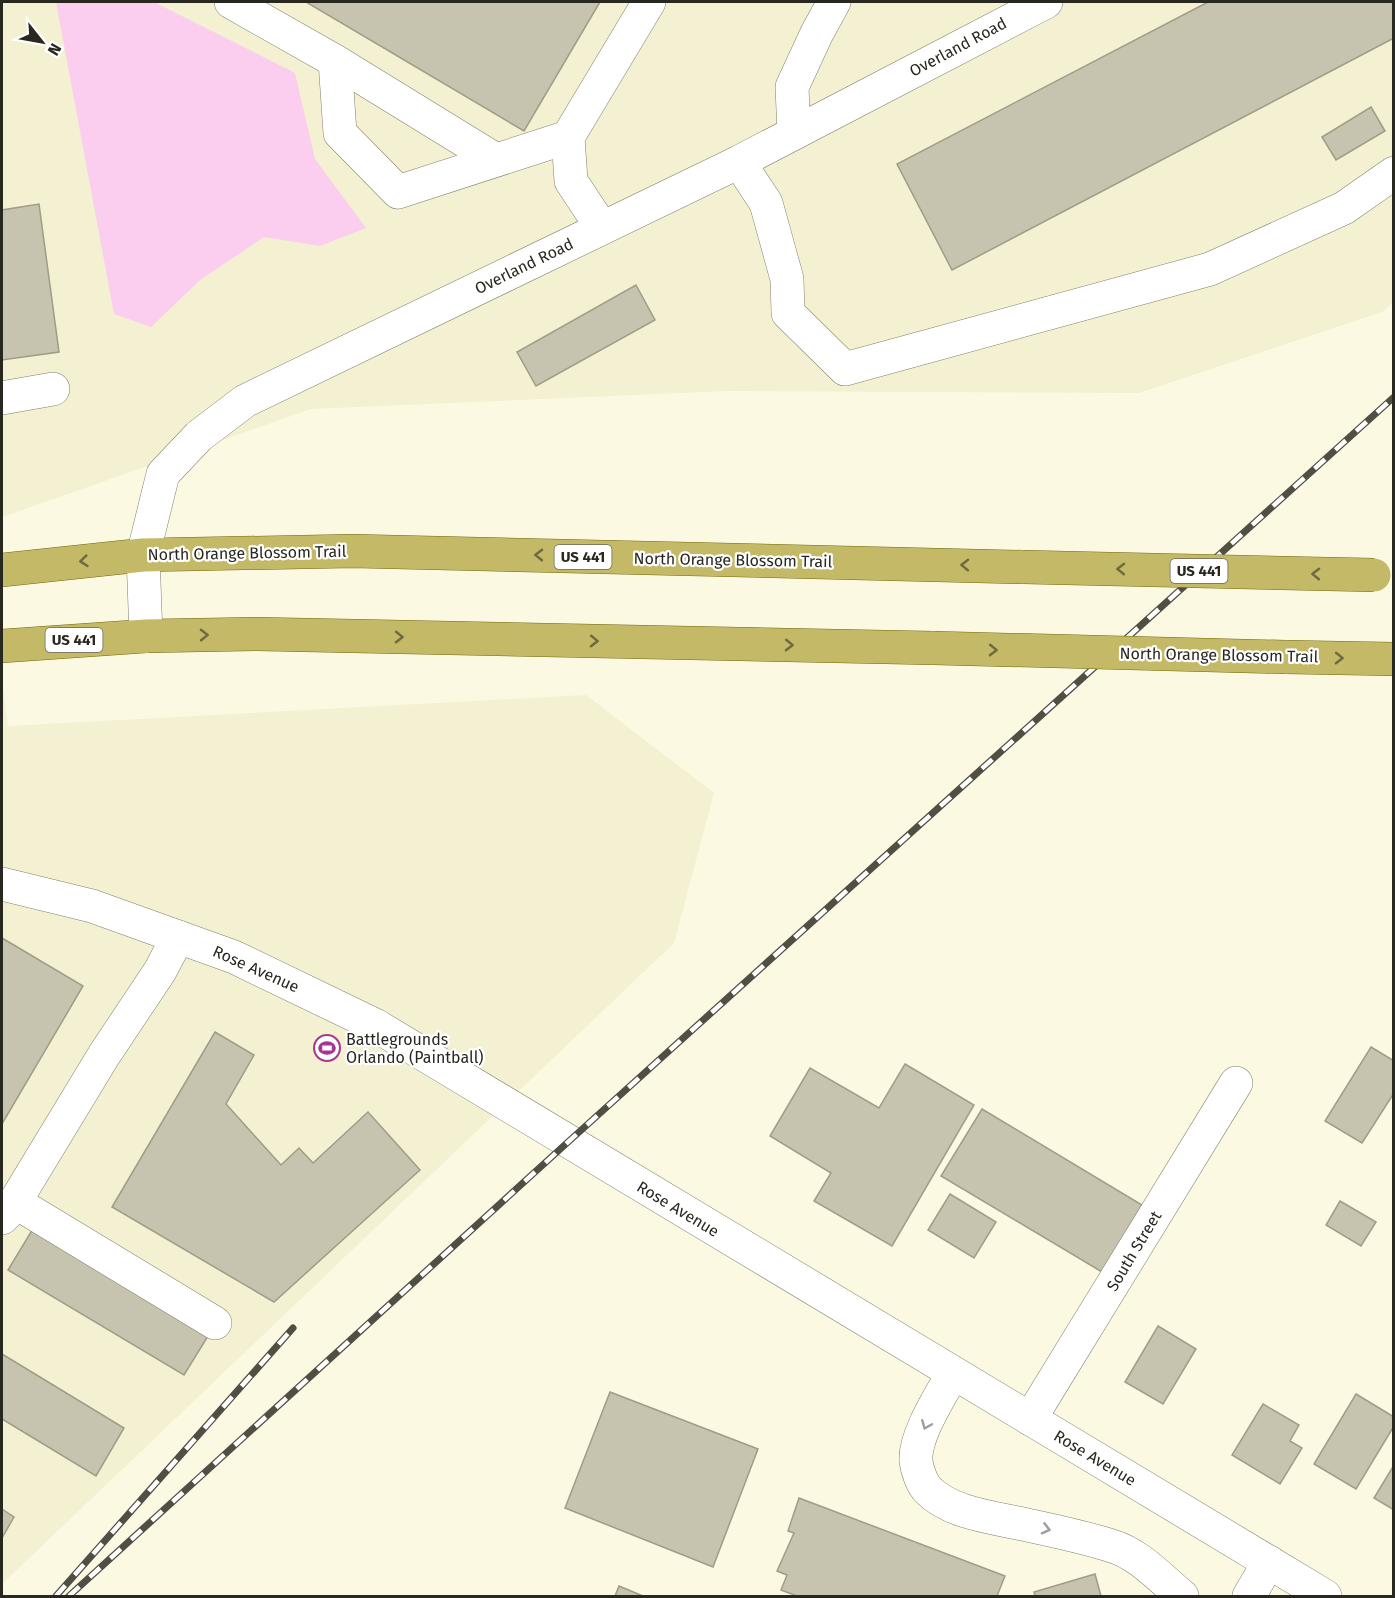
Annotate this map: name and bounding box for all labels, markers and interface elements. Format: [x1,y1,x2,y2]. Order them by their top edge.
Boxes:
north arrow [12,12,72,72]
street label: Overland Road [906,13,1010,81]
text: N [44,40,65,59]
street label: Overland Road [472,234,576,298]
street label: North Orange Blossom Trail [147,542,347,564]
road number: US 441 [554,545,612,569]
one-way arrow [535,549,544,562]
street label: North Orange Blossom Trail [633,549,833,571]
one-way arrow [80,554,89,567]
one-way arrow [960,559,969,572]
road number: US 441 [1170,559,1228,583]
one-way arrow [1116,563,1125,575]
one-way arrow [1311,567,1320,580]
road number: US 441 [46,628,103,652]
one-way arrow [200,628,209,641]
one-way arrow [395,631,404,643]
one-way arrow [590,635,599,647]
one-way arrow [785,639,794,651]
one-way arrow [988,643,997,656]
street label: North Orange Blossom Trail [1119,644,1319,666]
one-way arrow [1335,652,1344,664]
street label: Rose Avenue [210,942,302,996]
place label: Battlegrounds Orlando (Paintball) [346,1030,484,1067]
sports icon: Battlegrounds Orlando (Paintball) [312,1033,342,1063]
street label: Rose Avenue [634,1177,722,1241]
street label: South Street [1103,1207,1165,1295]
one-way arrow [921,1418,933,1429]
street label: Rose Avenue [1051,1426,1139,1490]
one-way arrow [1040,1522,1050,1535]

